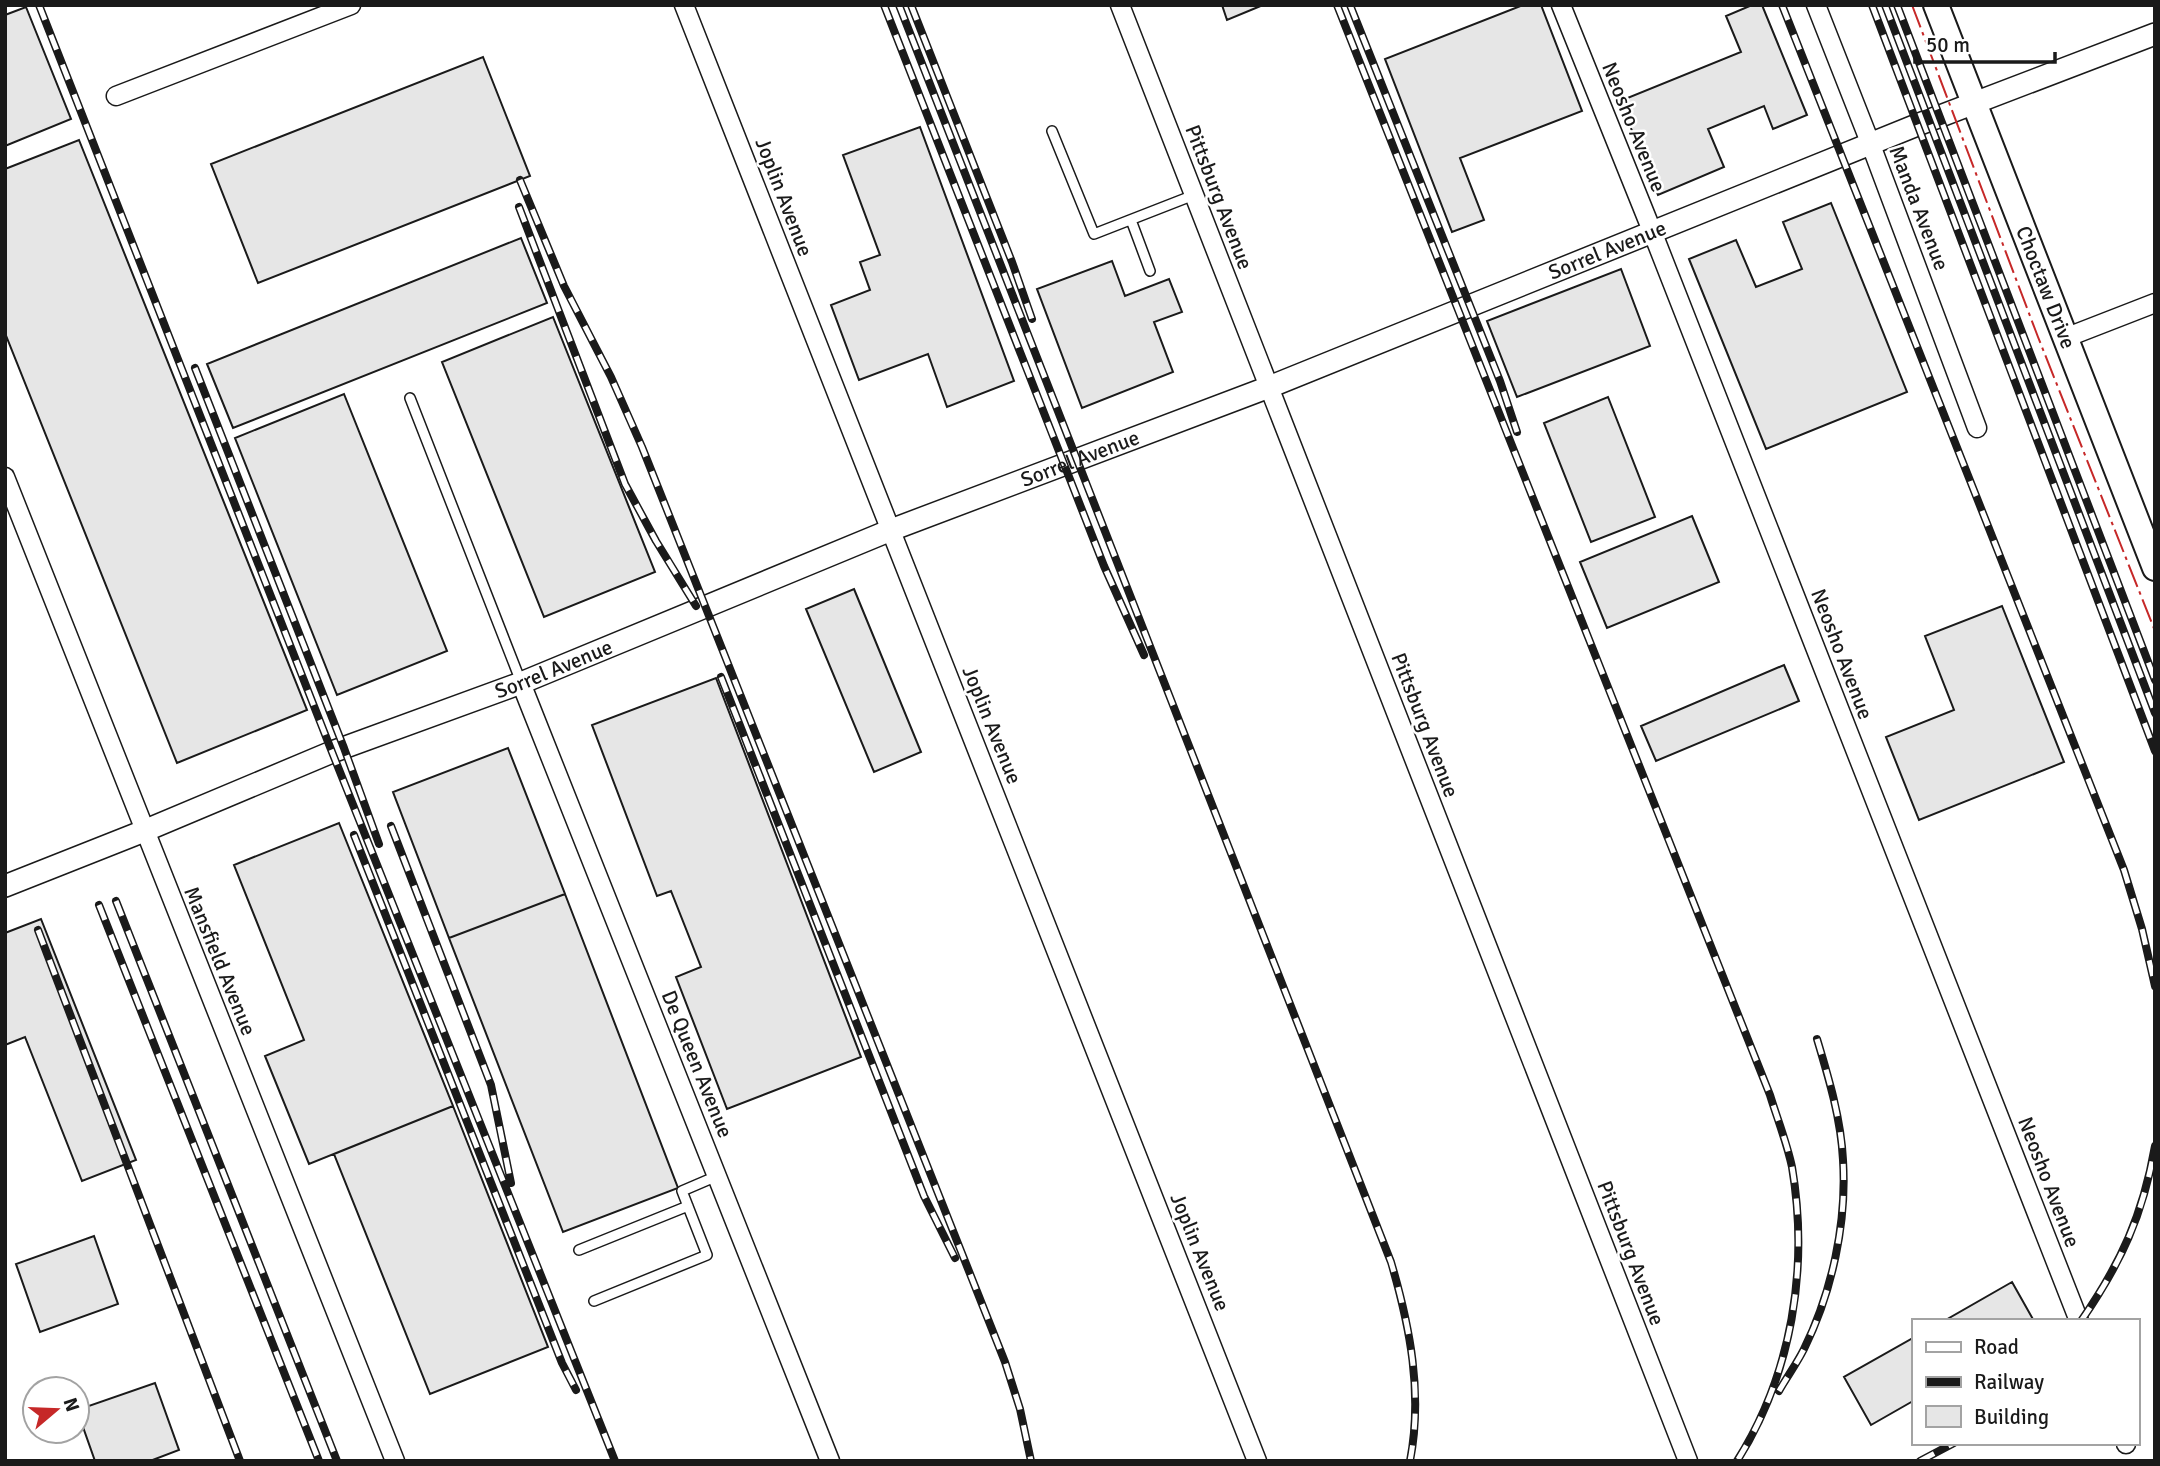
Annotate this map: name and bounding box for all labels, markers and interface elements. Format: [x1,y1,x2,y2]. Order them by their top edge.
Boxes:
scale bar [1915,21,2055,65]
text: 50 m [1926,32,1970,58]
street label: Neosho Avenue [1596,58,1672,196]
street label: Pittsburg Avenue [1179,121,1259,273]
street label: Joplin Avenue [749,134,819,260]
street label: Manda Avenue [1883,142,1955,274]
street label: Sorrel Avenue [1545,215,1670,286]
street label: Choctaw Drive [2010,222,2081,352]
street label: Sorrel Avenue [1017,424,1143,493]
street label: Neosho Avenue [1805,585,1879,723]
street label: Sorrel Avenue [491,634,616,704]
street label: Pittsburg Avenue [1385,649,1465,801]
street label: Joplin Avenue [957,662,1027,788]
street label: Mansfield Avenue [178,883,262,1039]
street label: De Queen Avenue [656,987,738,1141]
street label: Neosho Avenue [2012,1113,2086,1251]
street label: Pittsburg Avenue [1591,1177,1671,1329]
street label: Joplin Avenue [1165,1189,1235,1315]
legend [1912,1319,2139,1445]
text: Road [1974,1334,2019,1360]
text: Railway [1974,1369,2044,1395]
north arrow [21,1375,91,1445]
text: N [58,1395,85,1415]
text: Building [1974,1404,2049,1430]

